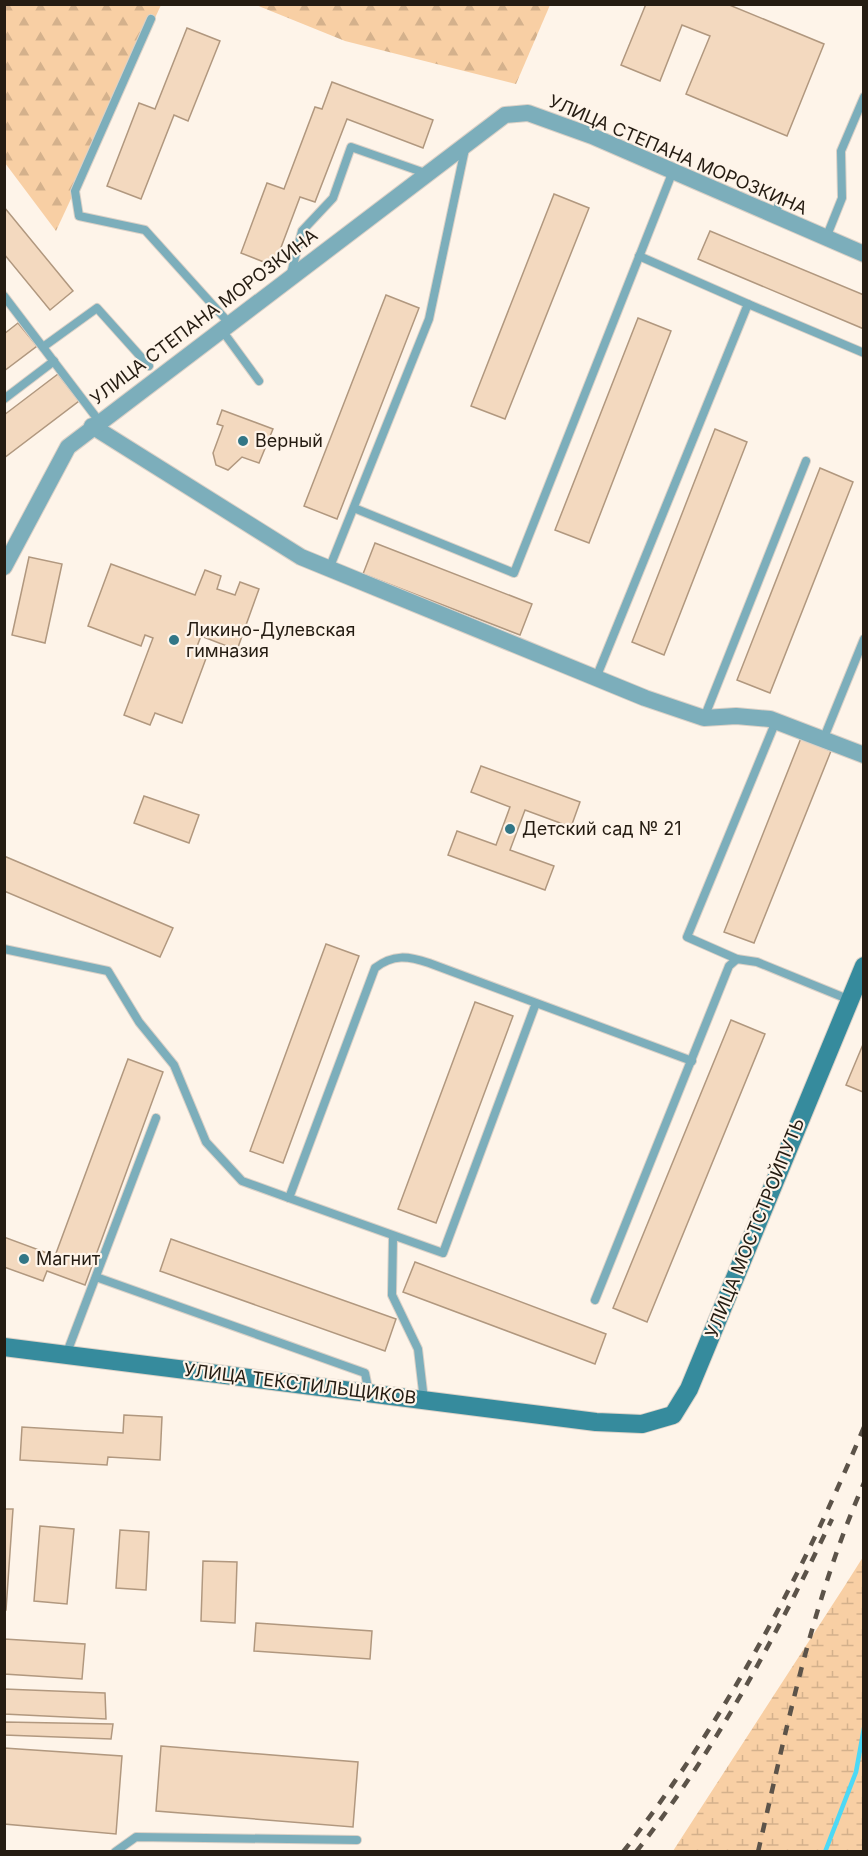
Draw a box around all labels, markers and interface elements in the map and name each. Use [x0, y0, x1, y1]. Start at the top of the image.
street label: УЛИЦА СТЕПАНА МОРОЗКИНА [546, 90, 811, 219]
street label: УЛИЦА СТЕПАНА МОРОЗКИНА [86, 224, 321, 409]
place label: Верный [255, 430, 323, 451]
marker: Верный [236, 434, 250, 448]
place label: Ликино-Дулевская гимназия [186, 619, 355, 661]
marker: Ликино-Дулевская гимназия [167, 633, 181, 647]
place label: Детский сад № 21 [522, 818, 682, 839]
marker: Детский сад № 21 [503, 822, 517, 836]
street label: УЛИЦА МОСТСТРОЙПУТЬ [700, 1115, 808, 1341]
place label: Магнит [36, 1248, 101, 1269]
marker: Магнит [17, 1252, 31, 1266]
street label: УЛИЦА ТЕКСТИЛЬЩИКОВ [183, 1359, 418, 1408]

